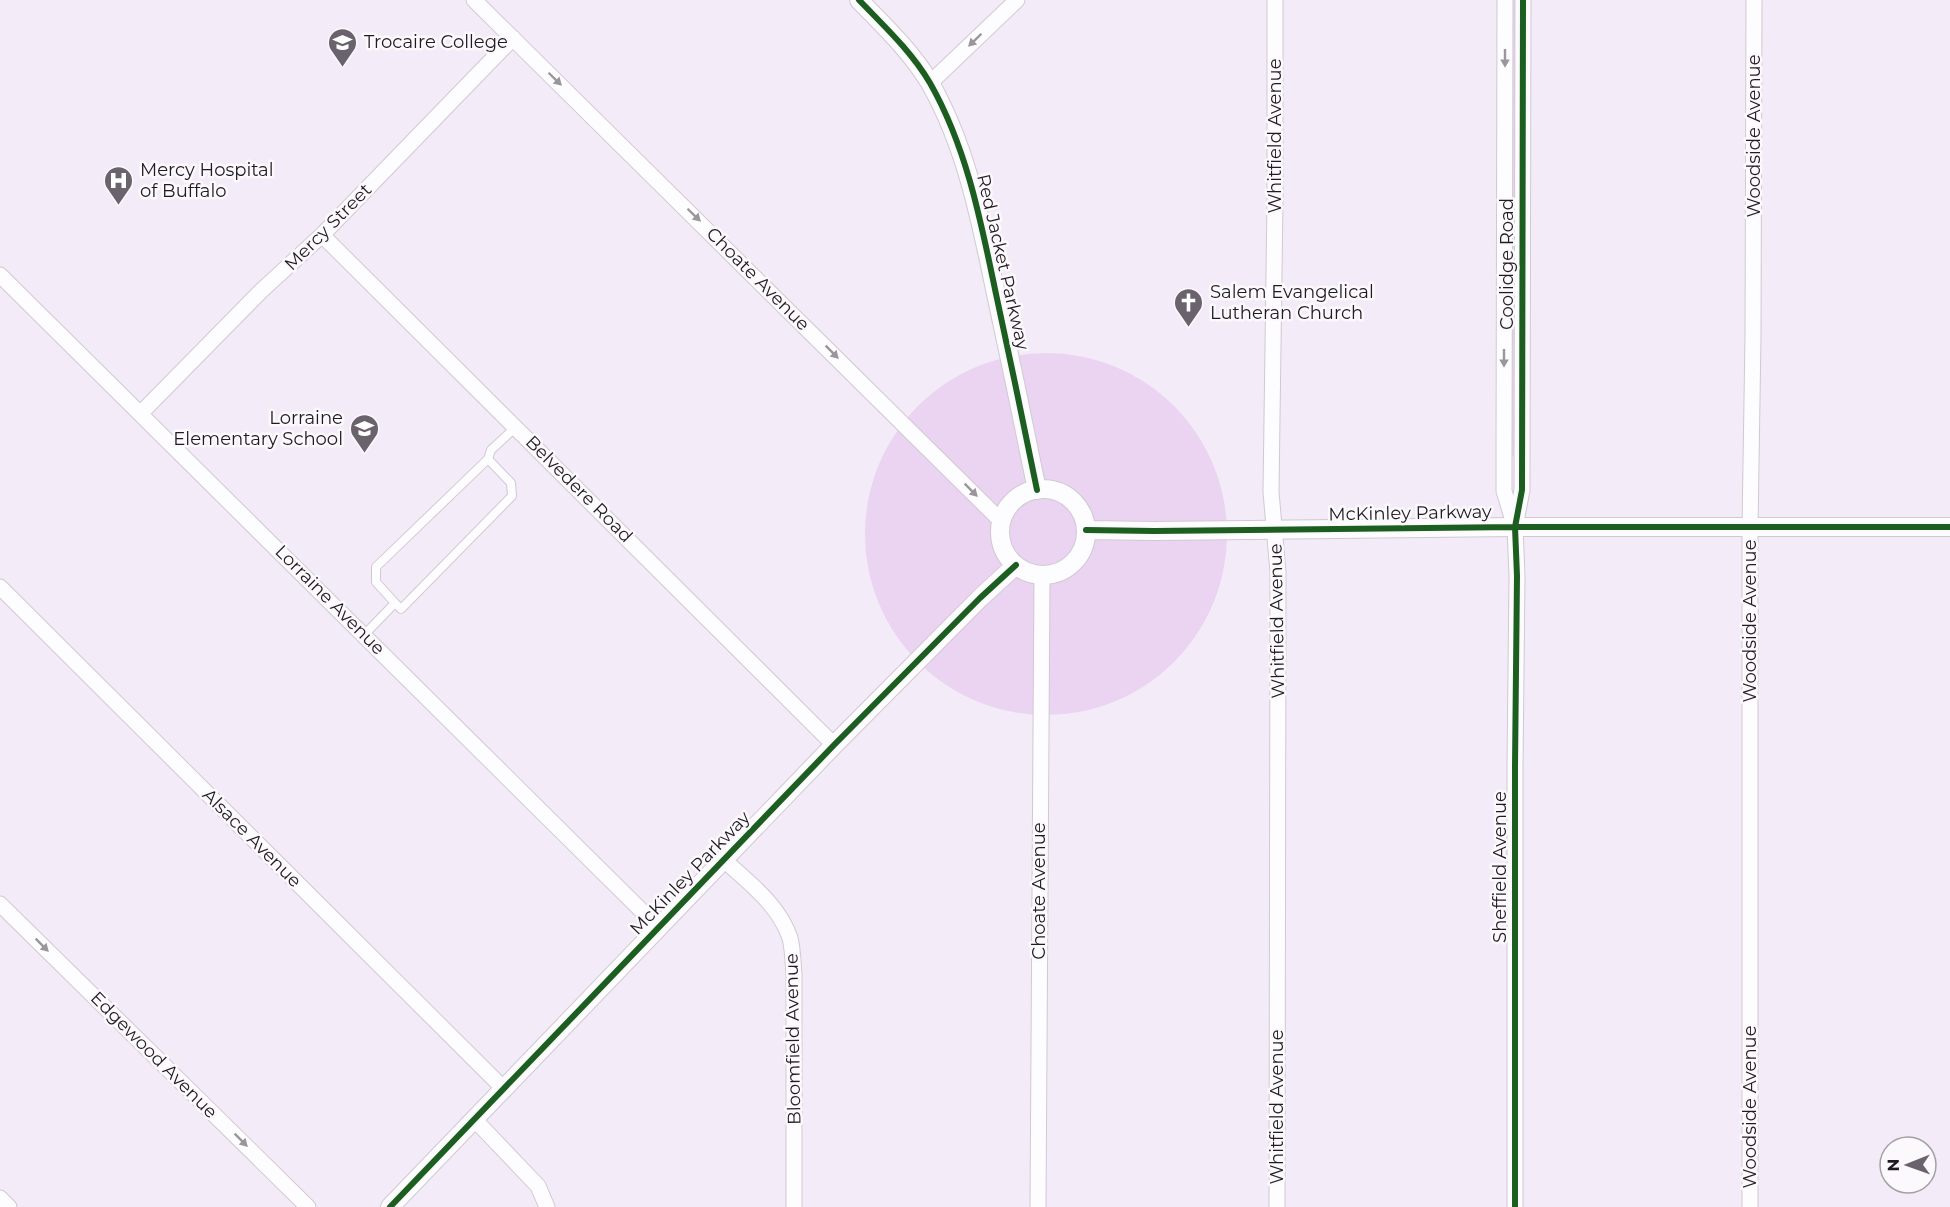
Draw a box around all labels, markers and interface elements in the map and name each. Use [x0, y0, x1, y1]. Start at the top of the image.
school or university icon: Trocaire College [327, 26, 359, 68]
place label: Trocaire College [364, 31, 508, 53]
one-way arrow [968, 33, 982, 47]
one-way arrow [1500, 49, 1510, 68]
street label: Woodside Avenue [1743, 54, 1765, 218]
street label: Whitfield Avenue [1264, 58, 1286, 214]
one-way arrow [547, 71, 561, 85]
place label: Mercy Hospital of Buffalo [140, 159, 274, 202]
hospital icon: Mercy Hospital of Buffalo [103, 164, 135, 206]
street label: Red Jacket Parkway [972, 172, 1034, 352]
street label: Mercy Street [280, 179, 376, 275]
street label: Coolidge Road [1496, 198, 1518, 330]
one-way arrow [686, 208, 700, 222]
street label: Choate Avenue [702, 223, 814, 335]
place label: Salem Evangelical Lutheran Church [1210, 281, 1374, 324]
church icon: Salem Evangelical Lutheran Church [1173, 286, 1205, 328]
one-way arrow [825, 345, 839, 359]
one-way arrow [1499, 349, 1509, 368]
place label: Lorraine Elementary School [173, 407, 343, 450]
school or university icon: Lorraine Elementary School [348, 412, 380, 454]
street label: Belvedere Road [521, 431, 637, 547]
one-way arrow [963, 482, 977, 496]
street label: McKinley Parkway [1328, 501, 1492, 525]
street label: Woodside Avenue [1739, 539, 1761, 703]
street label: Lorraine Avenue [270, 540, 390, 660]
street label: Whitfield Avenue [1265, 543, 1289, 699]
street label: Alsace Avenue [198, 784, 306, 892]
street label: Sheffield Avenue [1489, 791, 1511, 943]
street label: McKinley Parkway [625, 806, 755, 939]
street label: Choate Avenue [1028, 822, 1050, 960]
one-way arrow [34, 937, 48, 951]
street label: Bloomfield Avenue [781, 953, 805, 1125]
street label: Edgewood Avenue [86, 987, 222, 1123]
street label: Woodside Avenue [1739, 1025, 1761, 1189]
street label: Whitfield Avenue [1266, 1029, 1288, 1185]
one-way arrow [233, 1133, 247, 1147]
north arrow [1878, 1135, 1938, 1195]
text: N [1884, 1159, 1903, 1172]

